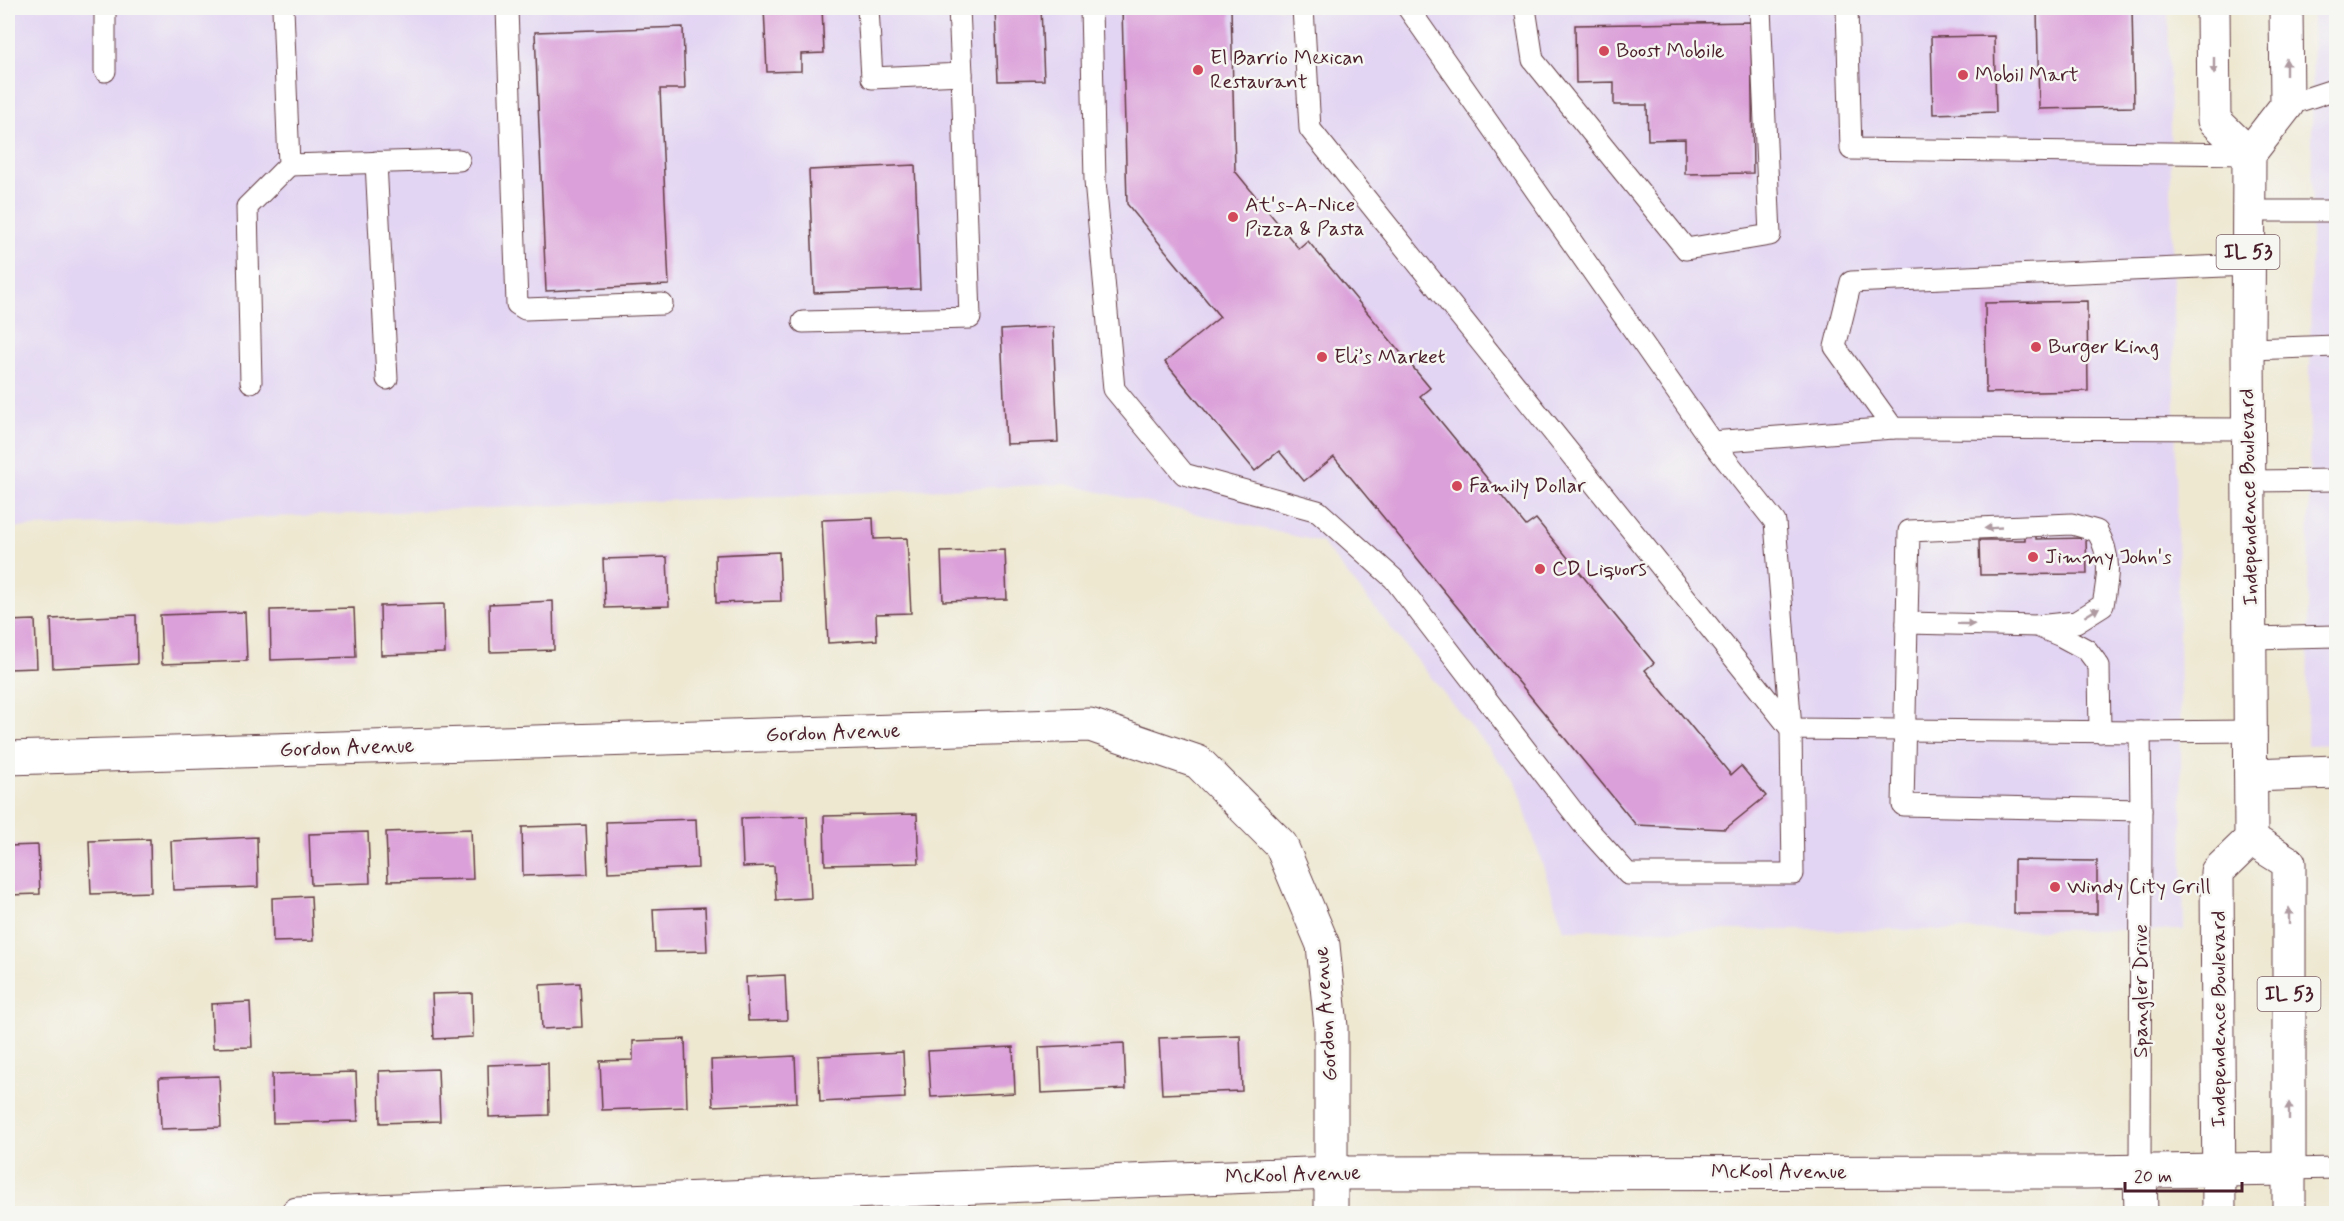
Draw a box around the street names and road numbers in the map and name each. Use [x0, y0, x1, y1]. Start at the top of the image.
road number: IL 53 [2216, 235, 2280, 269]
street label: Independence Boulevard [2233, 388, 2265, 606]
street label: Gordon Avenue [765, 717, 901, 749]
street label: Gordon Avenue [279, 732, 415, 764]
street label: Independence Boulevard [2205, 910, 2233, 1128]
street label: Spangler Drive [2127, 924, 2155, 1058]
street label: Gordon Avenue [1307, 946, 1345, 1082]
road number: IL 53 [2258, 977, 2320, 1011]
street label: McKool Avenue [1711, 1158, 1847, 1186]
street label: McKool Avenue [1225, 1159, 1362, 1191]

